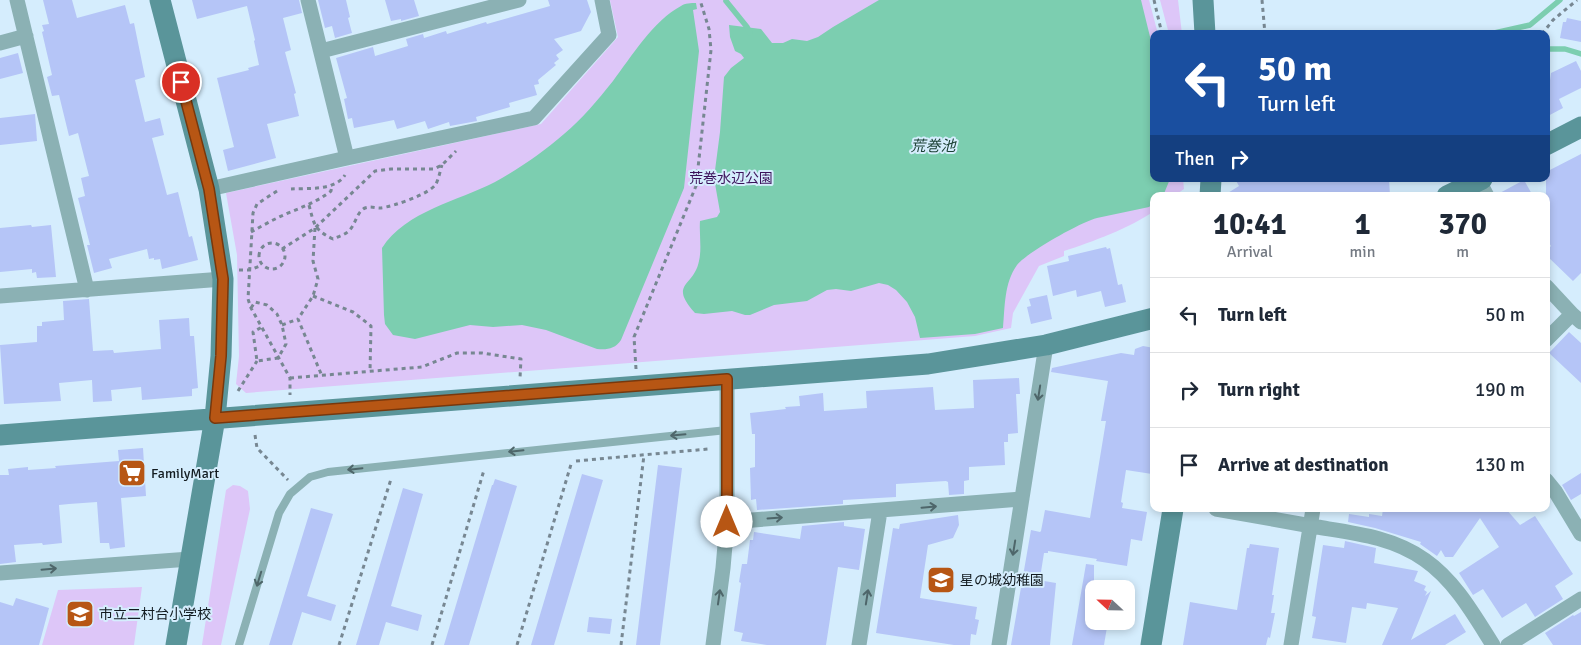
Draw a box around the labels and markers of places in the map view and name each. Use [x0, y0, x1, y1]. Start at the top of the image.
pin [160, 61, 202, 103]
supermarket icon: FamilyMart [117, 458, 147, 488]
place label: FamilyMart [151, 465, 219, 482]
school or university icon: 星の城幼稚園 [926, 565, 956, 595]
place label: 星の城幼稚園 [960, 572, 1044, 589]
school or university icon: 市立二村台小学校 [65, 599, 95, 629]
place label: 市立二村台小学校 [99, 606, 211, 623]

